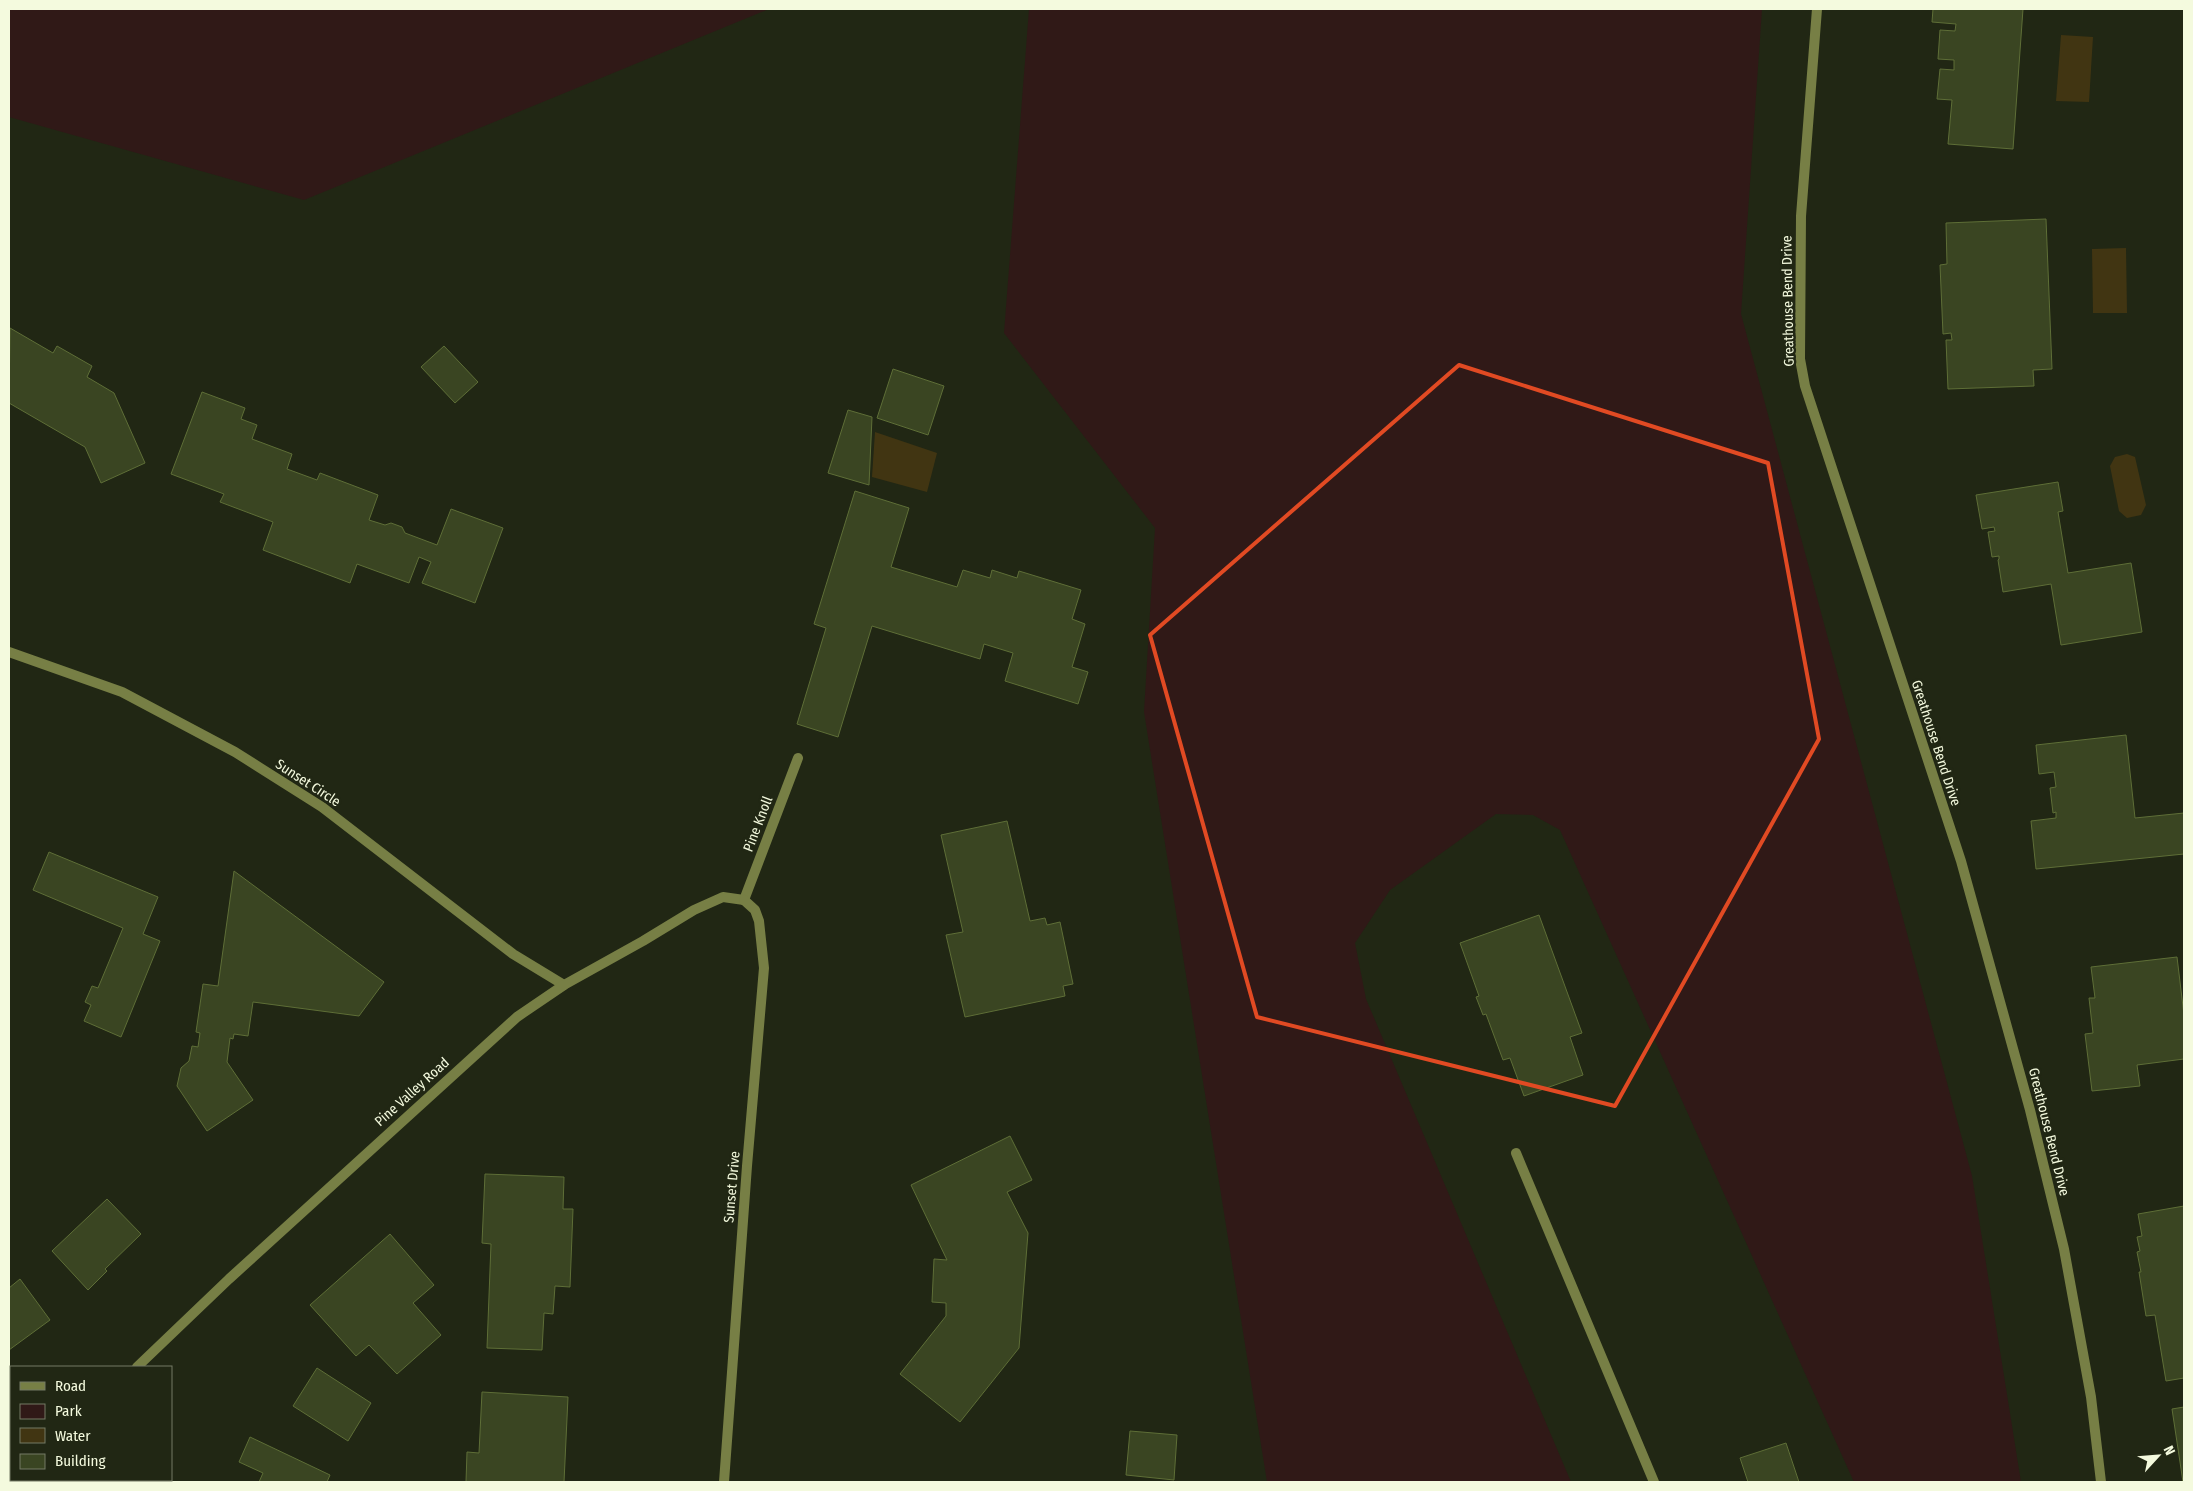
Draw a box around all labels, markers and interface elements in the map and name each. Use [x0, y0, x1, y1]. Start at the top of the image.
street label: Greathouse Bend Drive [1778, 235, 1798, 367]
street label: Greathouse Bend Drive [1908, 678, 1964, 808]
street label: Sunset Circle [272, 756, 344, 810]
street label: Pine Knoll [740, 794, 776, 854]
street label: Pine Valley Road [371, 1054, 453, 1130]
street label: Greathouse Bend Drive [2025, 1066, 2073, 1198]
street label: Sunset Drive [720, 1150, 744, 1224]
legend [10, 1366, 172, 1481]
text: Road [55, 1377, 86, 1395]
text: Park [55, 1402, 82, 1420]
text: Water [55, 1427, 91, 1445]
north arrow [2133, 1431, 2183, 1481]
text: N [2160, 1443, 2179, 1458]
text: Building [55, 1452, 106, 1470]

